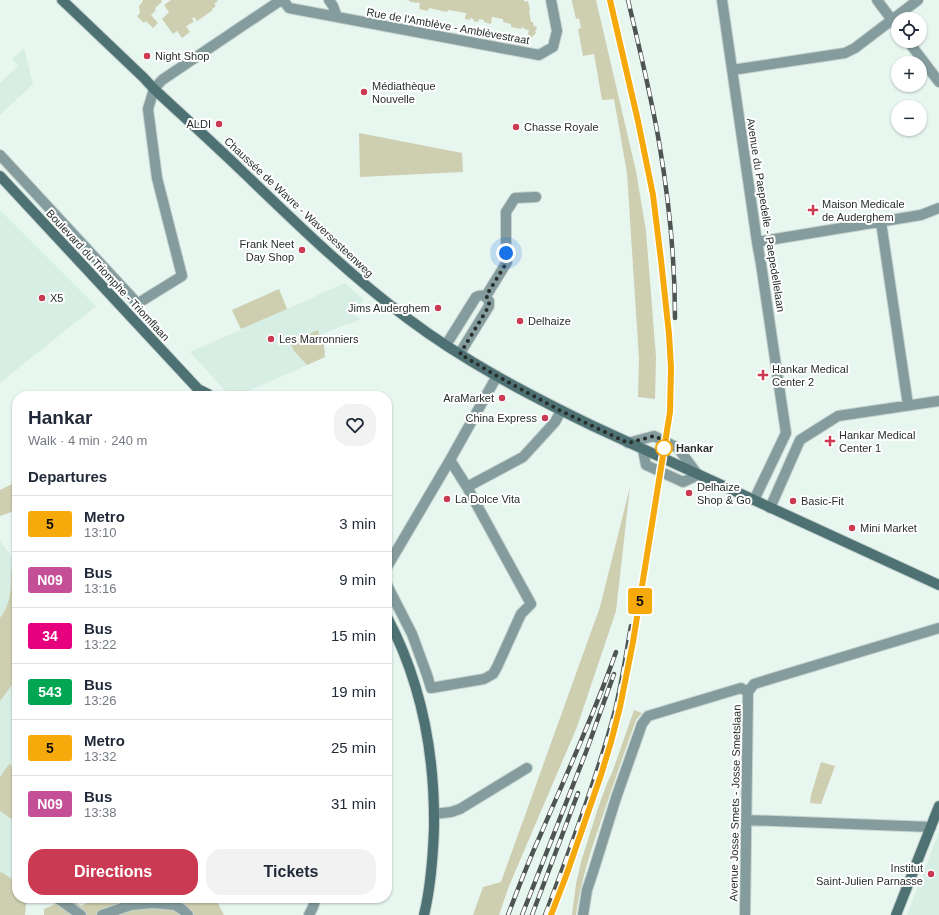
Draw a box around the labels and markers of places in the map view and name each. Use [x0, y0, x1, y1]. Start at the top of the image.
place label: Night Shop [155, 50, 209, 62]
marker: Night Shop [142, 51, 152, 61]
place label: Médiathèque Nouvelle [372, 80, 436, 105]
marker: Médiathèque Nouvelle [359, 87, 369, 97]
place label: ALDI [187, 118, 211, 130]
marker: ALDI [214, 119, 224, 129]
place label: Chasse Royale [524, 121, 599, 133]
marker: Chasse Royale [511, 122, 521, 132]
place label: Maison Medicale de Auderghem [822, 198, 905, 223]
marker: Maison Medicale de Auderghem [807, 204, 819, 216]
place label: Frank Neet Day Shop [240, 238, 294, 263]
marker: Frank Neet Day Shop [297, 245, 307, 255]
place label: X5 [50, 292, 63, 304]
marker: X5 [37, 293, 47, 303]
place label: Jims Auderghem [348, 302, 430, 314]
marker: Jims Auderghem [433, 303, 443, 313]
place label: Delhaize [528, 315, 571, 327]
marker: Delhaize [515, 316, 525, 326]
place label: Les Marronniers [279, 333, 359, 345]
marker: Les Marronniers [266, 334, 276, 344]
place label: Hankar Medical Center 2 [772, 363, 848, 388]
marker: Hankar Medical Center 2 [757, 369, 769, 381]
place label: AraMarket [443, 392, 494, 404]
marker: AraMarket [497, 393, 507, 403]
place label: China Express [465, 412, 537, 424]
marker: China Express [540, 413, 550, 423]
place label: Hankar Medical Center 1 [839, 429, 915, 454]
marker: Hankar Medical Center 1 [824, 435, 836, 447]
marker: Hankar [655, 439, 673, 457]
place label: Hankar [676, 442, 714, 454]
place label: Delhaize Shop & Go [697, 481, 751, 506]
marker: Delhaize Shop & Go [684, 488, 694, 498]
place label: La Dolce Vita [455, 493, 521, 505]
marker: La Dolce Vita [442, 494, 452, 504]
place label: Basic-Fit [801, 495, 844, 507]
marker: Basic-Fit [788, 496, 798, 506]
place label: Mini Market [860, 522, 917, 534]
marker: Mini Market [847, 523, 857, 533]
place label: Institut Saint-Julien Parnasse [816, 862, 923, 887]
marker: Institut Saint-Julien Parnasse [926, 869, 936, 879]

